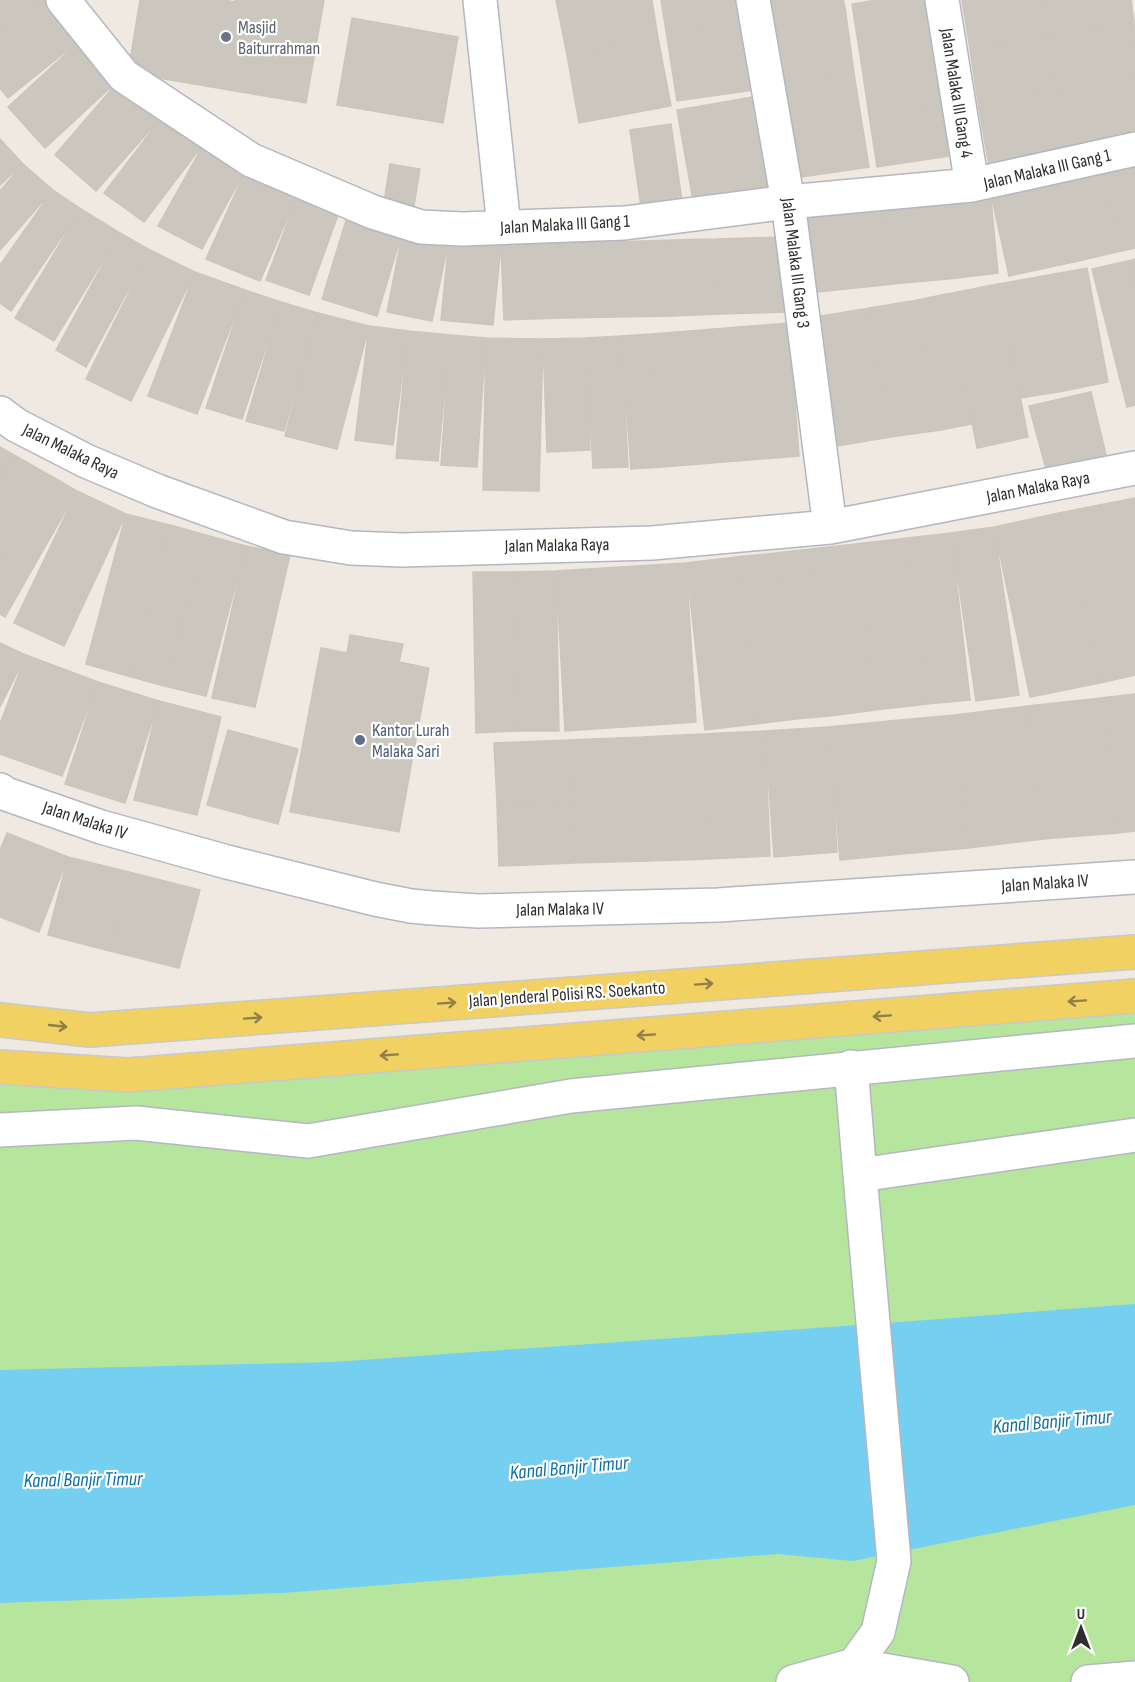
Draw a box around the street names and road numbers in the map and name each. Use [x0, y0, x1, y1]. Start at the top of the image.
street label: Jalan Malaka III Gang 4 [936, 26, 977, 160]
street label: Jalan Malaka III Gang 1 [981, 145, 1113, 195]
street label: Jalan Malaka III Gang 3 [777, 196, 814, 329]
street label: Jalan Malaka III Gang 1 [499, 211, 631, 238]
street label: Jalan Malaka Raya [18, 419, 122, 484]
street label: Jalan Malaka Raya [984, 467, 1091, 508]
street label: Jalan Malaka Raya [504, 534, 610, 557]
street label: Jalan Malaka IV [39, 797, 130, 844]
street label: Jalan Malaka IV [1000, 870, 1090, 897]
street label: Jalan Malaka IV [515, 898, 604, 921]
street label: Jalan Jenderal Polisi RS. Soekanto [467, 977, 666, 1012]

